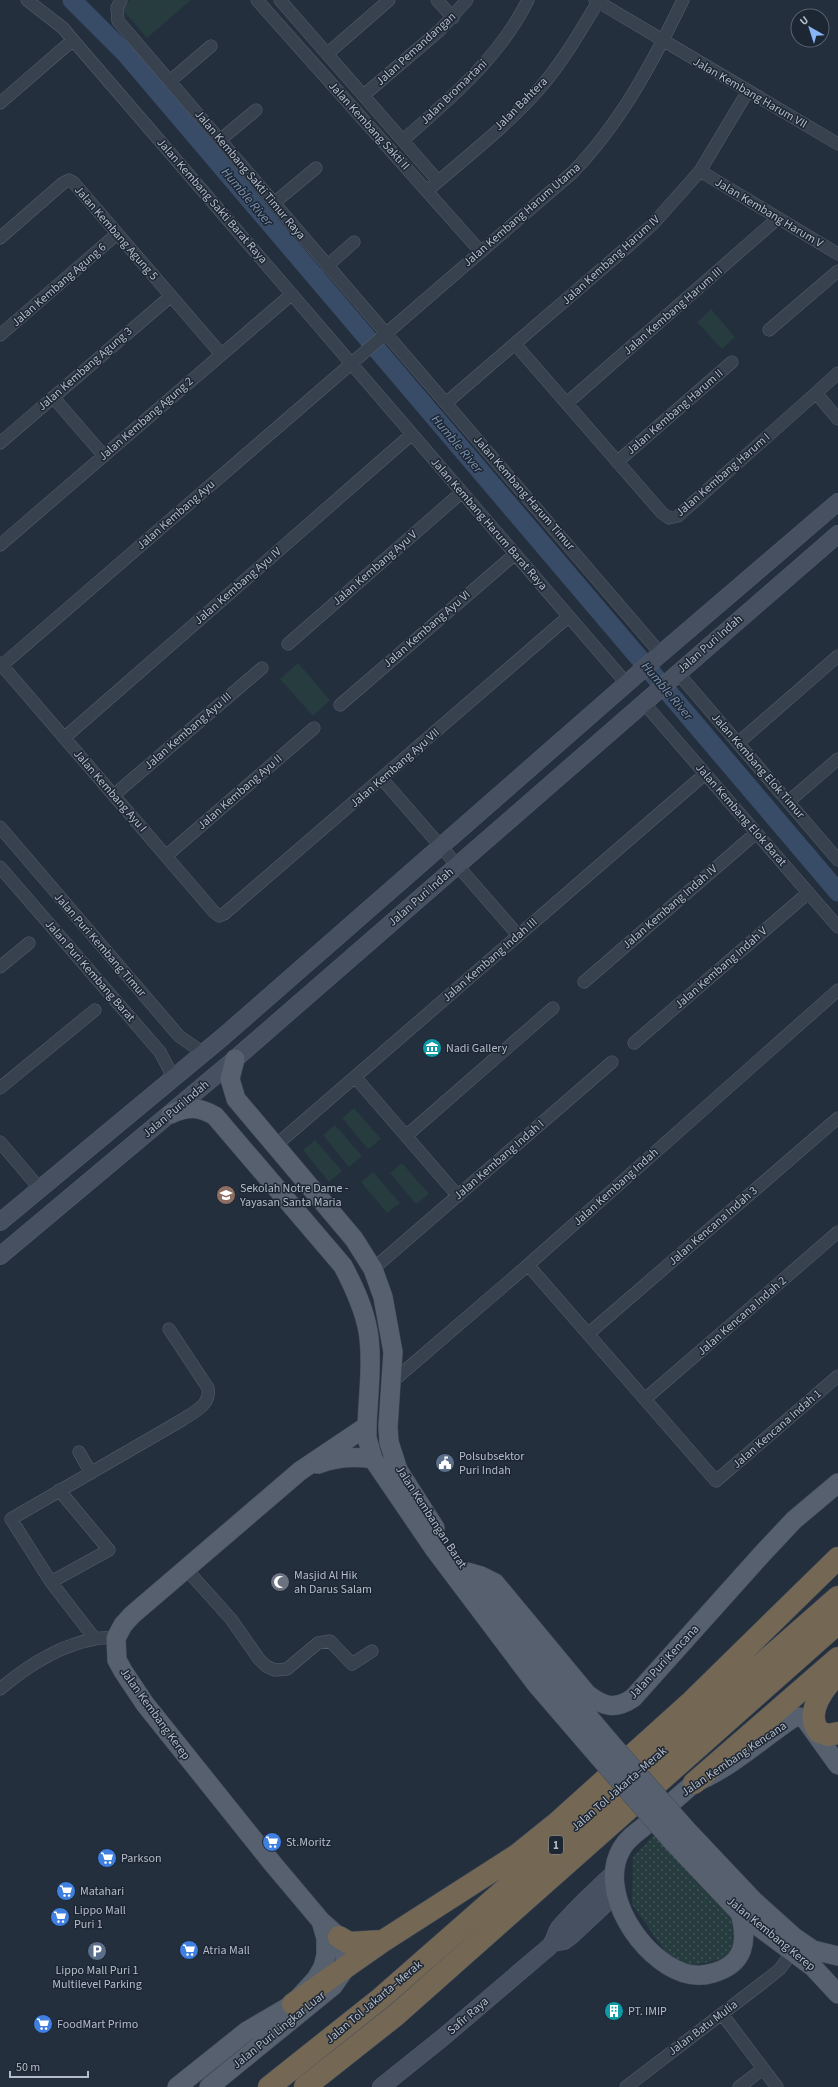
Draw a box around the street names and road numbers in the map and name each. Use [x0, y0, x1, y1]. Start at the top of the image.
street label: Jalan Pemandangan [372, 8, 460, 90]
street label: Jalan Kembang Harum VII [690, 53, 810, 133]
street label: Jalan Bromartani [417, 56, 491, 128]
street label: Jalan Bahtera [490, 73, 552, 135]
street label: Jalan Kembang Sakti II [325, 78, 413, 174]
street label: Jalan Kembang Sakti Timur Raya [191, 107, 309, 243]
street label: Jalan Kembang Sakti Barat Raya [153, 135, 271, 267]
street label: Jalan Kembang Harum Utama [460, 159, 584, 271]
street label: Jalan Kembang Harum V [712, 174, 827, 252]
street label: Jalan Kembang Agung 5 [70, 182, 162, 284]
street label: Jalan Kembang Harum IV [558, 211, 664, 309]
street label: Jalan Kembang Agung 6 [8, 239, 110, 331]
street label: Jalan Kembang Harum III [620, 263, 726, 359]
street label: Jalan Kembang Agung 3 [34, 323, 136, 415]
street label: Jalan Kembang Harum II [623, 365, 727, 459]
street label: Jalan Kembang Agung 2 [95, 373, 197, 465]
street label: Jalan Kembang Harum I [672, 429, 774, 521]
street label: Jalan Kembang Harum Timur [469, 432, 579, 555]
street label: Jalan Kembang Harum Barat Raya [427, 454, 551, 594]
street label: Jalan Kembang Ayu [133, 476, 219, 554]
street label: Jalan Kembang Ayu V [329, 526, 422, 610]
street label: Jalan Kembang Ayu IV [191, 543, 286, 629]
street label: Jalan Kembang Ayu VI [380, 586, 474, 672]
street label: Jalan Puri Indah [674, 611, 746, 677]
street label: Jalan Kembang Ayu III [141, 688, 235, 774]
street label: Jalan Kembang Elok Timur [707, 710, 809, 823]
street label: Jalan Kembang Ayu VII [347, 724, 443, 812]
street label: Jalan Kembang Ayu I [69, 746, 151, 836]
street label: Jalan Kembang Ayu II [194, 750, 286, 834]
street label: Jalan Kembang Elok Barat [692, 760, 790, 870]
street label: Jalan Kembang Indah IV [619, 860, 722, 953]
street label: Jalan Puri Indah [385, 864, 457, 930]
street label: Jalan Puri Kembang Timur [50, 889, 151, 1001]
street label: Jalan Kembang Indah III [439, 914, 541, 1006]
street label: Jalan Puri Kembang Barat [41, 916, 139, 1026]
street label: Jalan Kembang Indah V [671, 922, 772, 1013]
street label: Jalan Puri Indah [139, 1076, 213, 1142]
street label: Jalan Kembang Indah I [450, 1116, 548, 1204]
street label: Jalan Kembang Indah [570, 1144, 662, 1230]
street label: Jalan Kencana Indah 3 [665, 1183, 761, 1269]
street label: Jalan Kencana Indah 2 [694, 1273, 790, 1359]
street label: Jalan Kencana Indah 1 [729, 1386, 825, 1472]
street label: Jalan Kembangan Barat [391, 1462, 471, 1572]
street label: Jalan Puri Kencana [625, 1621, 703, 1703]
street label: Jalan Kembang Kerep [116, 1665, 194, 1764]
street label: Jalan Kembang Kencana [678, 1717, 790, 1801]
street label: Jalan Tol Jakarta–Merak [568, 1743, 670, 1835]
road number: 1 [549, 1836, 563, 1854]
street label: Jalan Kembang Kerep [723, 1893, 819, 1975]
street label: Jalan Tol Jakarta–Merak [322, 1956, 426, 2048]
street label: Jalan Puri Lingkar Luar [229, 1987, 330, 2073]
street label: Safir Raya [444, 1993, 492, 2039]
street label: Jalan Batu Mulia [665, 1996, 741, 2060]

